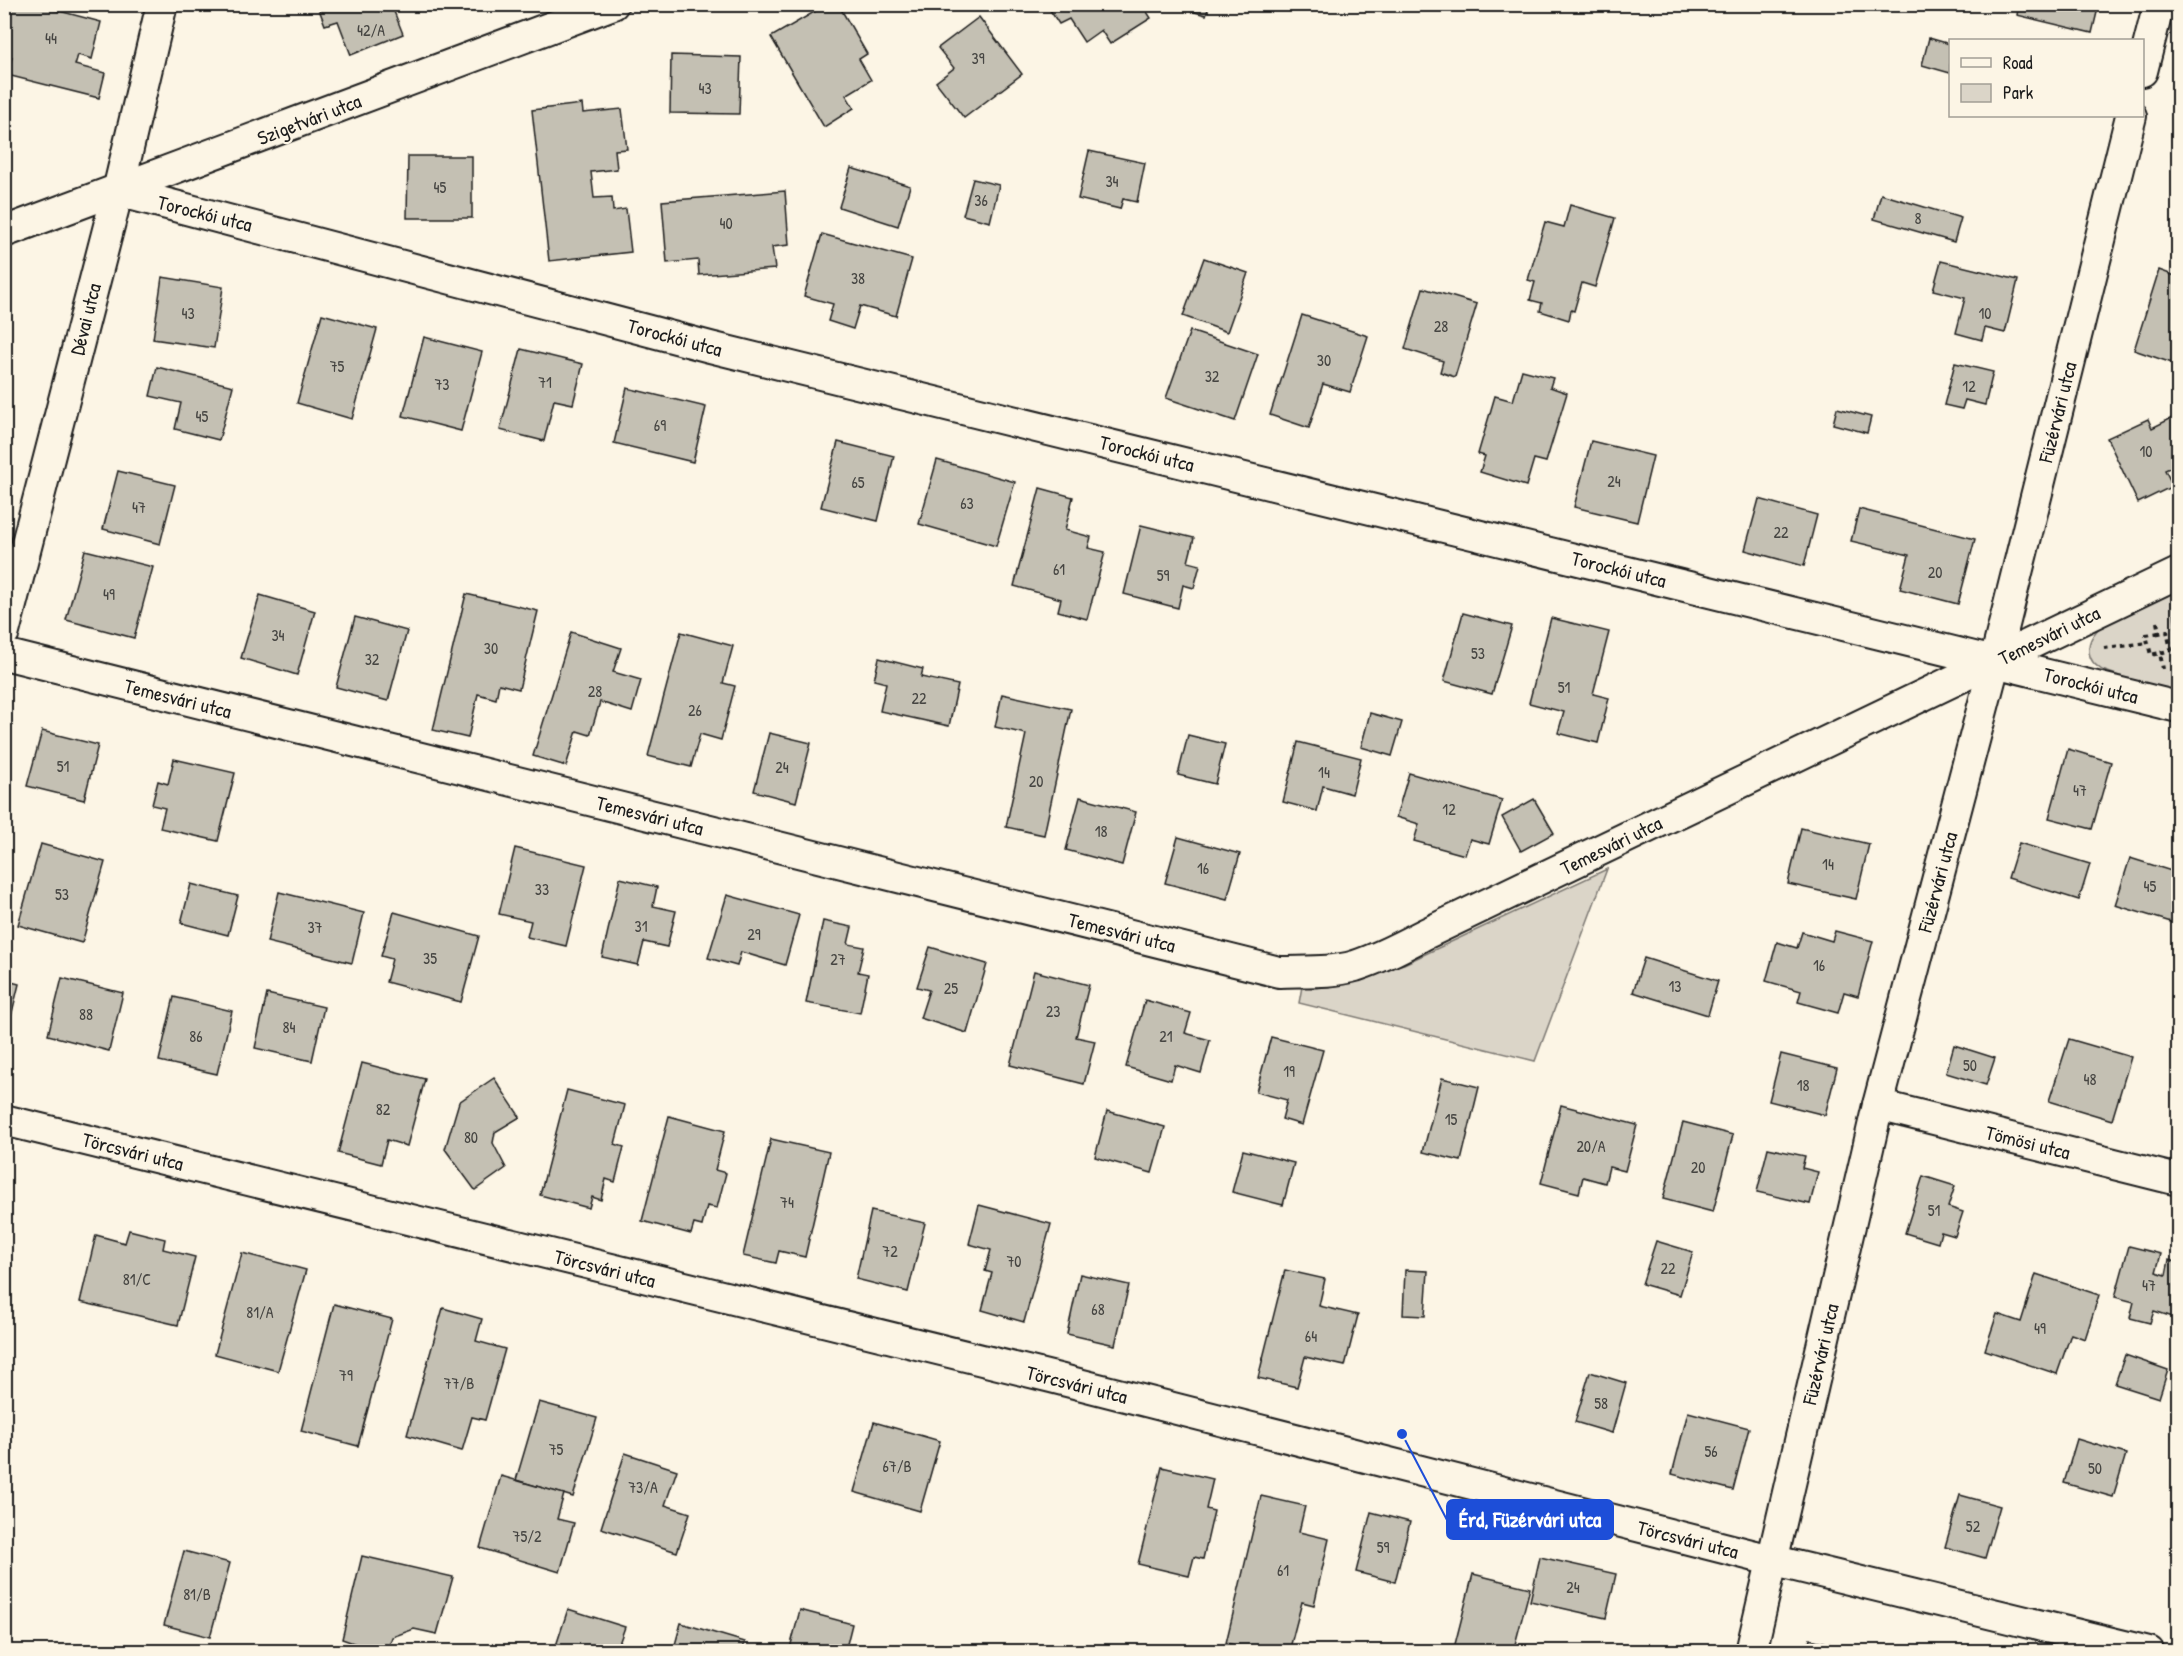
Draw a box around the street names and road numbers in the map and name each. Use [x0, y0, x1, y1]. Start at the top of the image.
street label: Szigetvári utca [253, 87, 365, 151]
street label: Torockói utca [155, 188, 255, 238]
street label: Dévai utca [63, 280, 107, 358]
street label: Torockói utca [625, 311, 725, 363]
street label: Füzérvári utca [2031, 359, 2083, 466]
street label: Torockói utca [1097, 428, 1197, 478]
street label: Torockói utca [1569, 544, 1669, 594]
street label: Temesvári utca [1994, 599, 2104, 671]
street label: Torockói utca [2041, 660, 2141, 710]
street label: Temesvári utca [122, 672, 235, 724]
street label: Temesvári utca [594, 789, 707, 841]
street label: Temesvári utca [1556, 809, 1666, 881]
street label: Füzérvári utca [1910, 829, 1963, 936]
street label: Temesvári utca [1066, 906, 1179, 958]
street label: Tömösi utca [1983, 1118, 2073, 1166]
street label: Törcsvári utca [79, 1125, 187, 1177]
street label: Törcsvári utca [551, 1242, 659, 1294]
street label: Füzérvári utca [1795, 1301, 1845, 1408]
street label: Törcsvári utca [1023, 1358, 1131, 1410]
street label: Törcsvári utca [1634, 1513, 1742, 1565]

